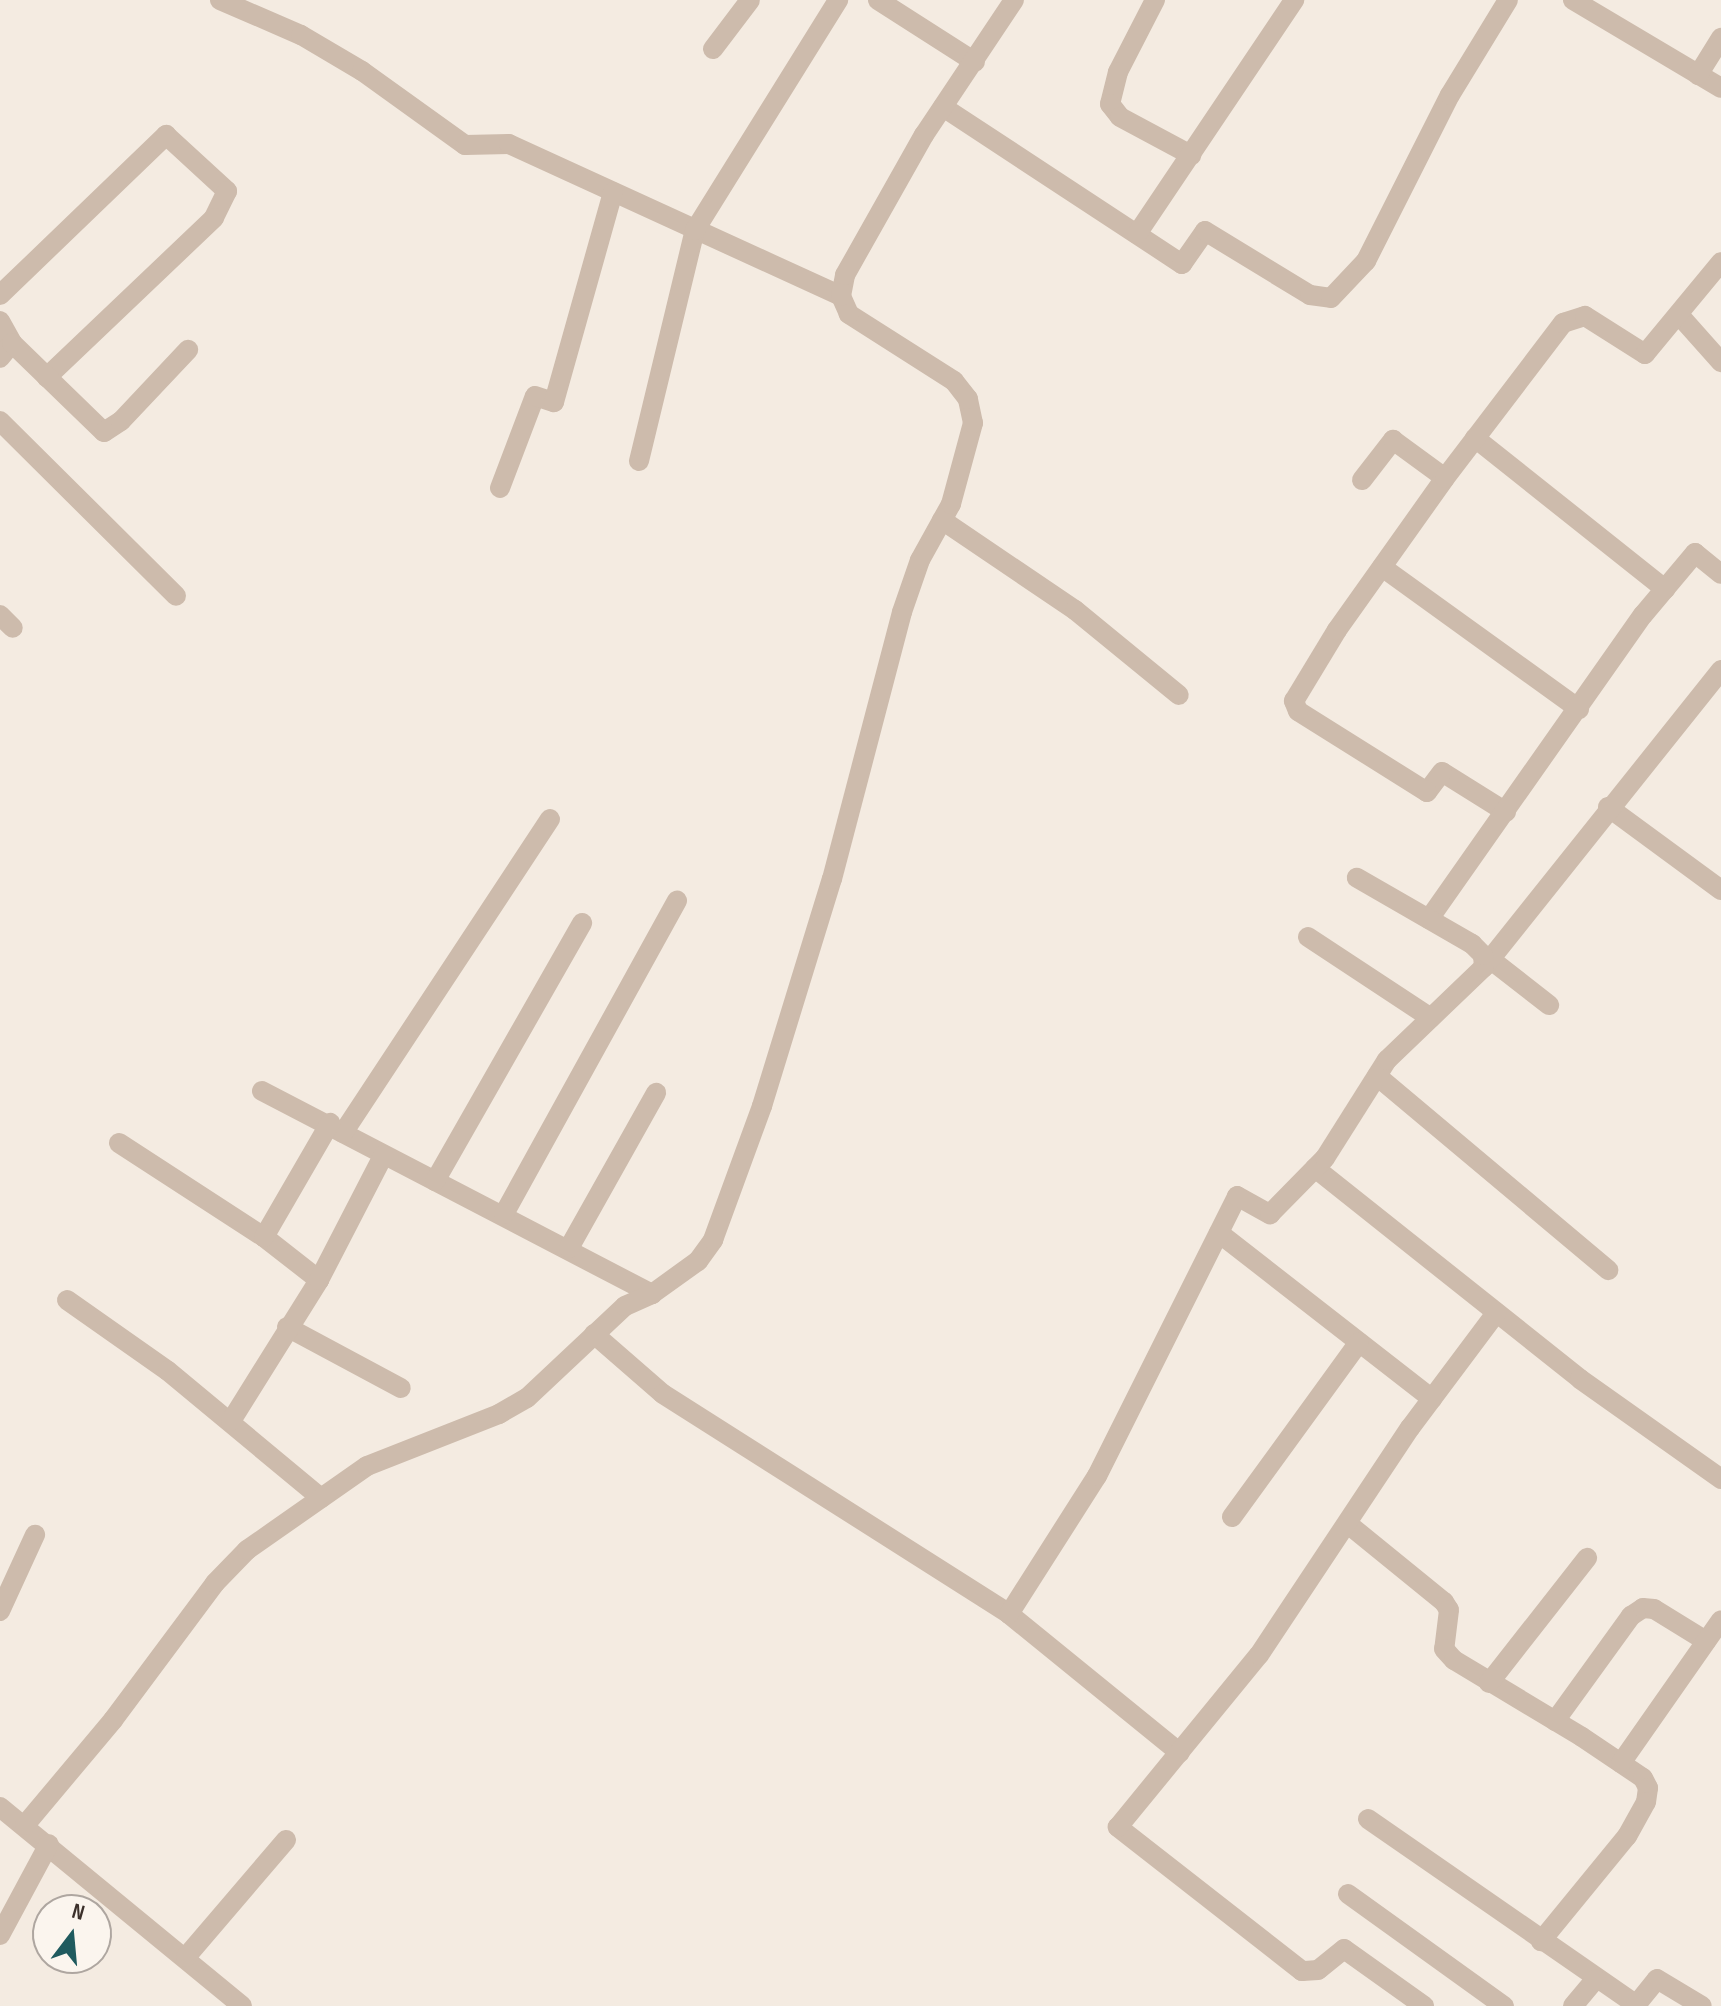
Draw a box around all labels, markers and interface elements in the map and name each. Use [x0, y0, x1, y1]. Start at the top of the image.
north arrow [32, 1894, 112, 1974]
text: N [69, 1898, 88, 1927]

